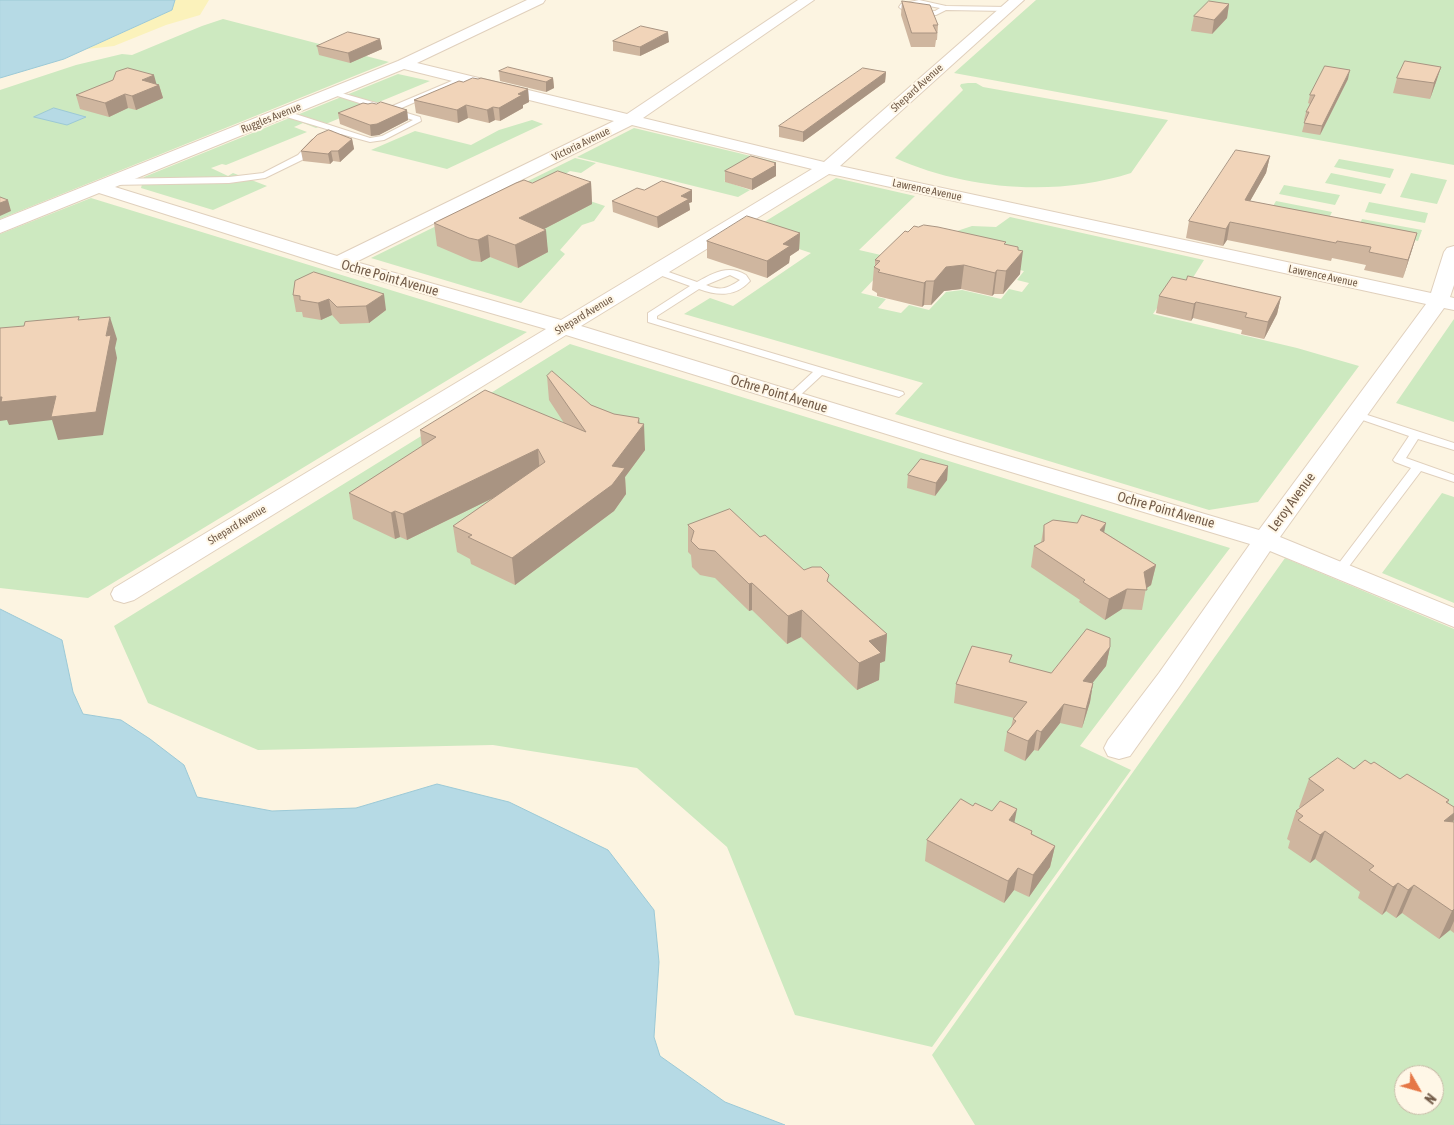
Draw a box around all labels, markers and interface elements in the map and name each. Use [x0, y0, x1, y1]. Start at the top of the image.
street label: Shepard Avenue [888, 61, 946, 115]
street label: Ruggles Avenue [239, 100, 303, 136]
street label: Victoria Avenue [550, 124, 612, 164]
street label: Lawrence Avenue [891, 176, 963, 204]
street label: Ochre Point Avenue [339, 256, 441, 300]
street label: Lawrence Avenue [1287, 262, 1359, 290]
street label: Shepard Avenue [552, 292, 616, 338]
street label: Ochre Point Avenue [728, 371, 830, 417]
street label: Leroy Avenue [1265, 469, 1319, 535]
street label: Ochre Point Avenue [1115, 488, 1217, 532]
street label: Shepard Avenue [205, 502, 269, 548]
north arrow [1394, 1065, 1444, 1115]
text: N [1421, 1090, 1439, 1107]

